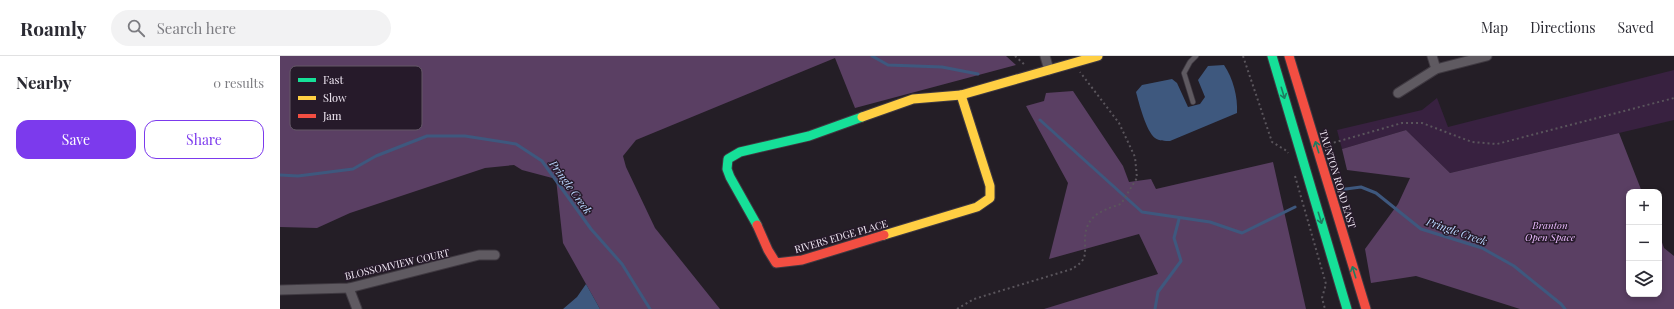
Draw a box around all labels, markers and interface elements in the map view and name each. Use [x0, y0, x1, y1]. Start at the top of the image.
search box [111, 10, 391, 46]
text: Roamly [20, 15, 87, 41]
icon: search [125, 17, 147, 39]
text: Search here [157, 18, 236, 38]
text: Map [1481, 18, 1508, 37]
text: Directions [1530, 18, 1596, 37]
text: Saved [1618, 18, 1654, 37]
legend [290, 66, 422, 130]
text: Nearby [16, 71, 71, 93]
text: Fast [323, 72, 343, 87]
text: 0 results [213, 74, 264, 91]
one-way arrow [1280, 87, 1287, 100]
text: Slow [323, 90, 347, 105]
text: Jam [322, 108, 342, 123]
button: Save [16, 120, 136, 159]
button: Share [144, 120, 264, 159]
street label: TAUNTON ROAD EAST [1316, 128, 1360, 230]
one-way arrow [1313, 141, 1320, 154]
water label: Pringle Creek [546, 156, 596, 217]
map controls [1626, 189, 1662, 297]
button: + [1626, 189, 1662, 225]
one-way arrow [1317, 211, 1324, 224]
water label: Pringle Creek [1424, 213, 1490, 249]
street label: RIVERS EDGE PLACE [793, 216, 889, 256]
park label: Branton Open Space [1525, 218, 1576, 244]
button: − [1626, 225, 1662, 261]
street label: BLOSSOMVIEW COURT [343, 245, 451, 283]
button: layers [1626, 261, 1662, 297]
one-way arrow [1350, 265, 1357, 278]

